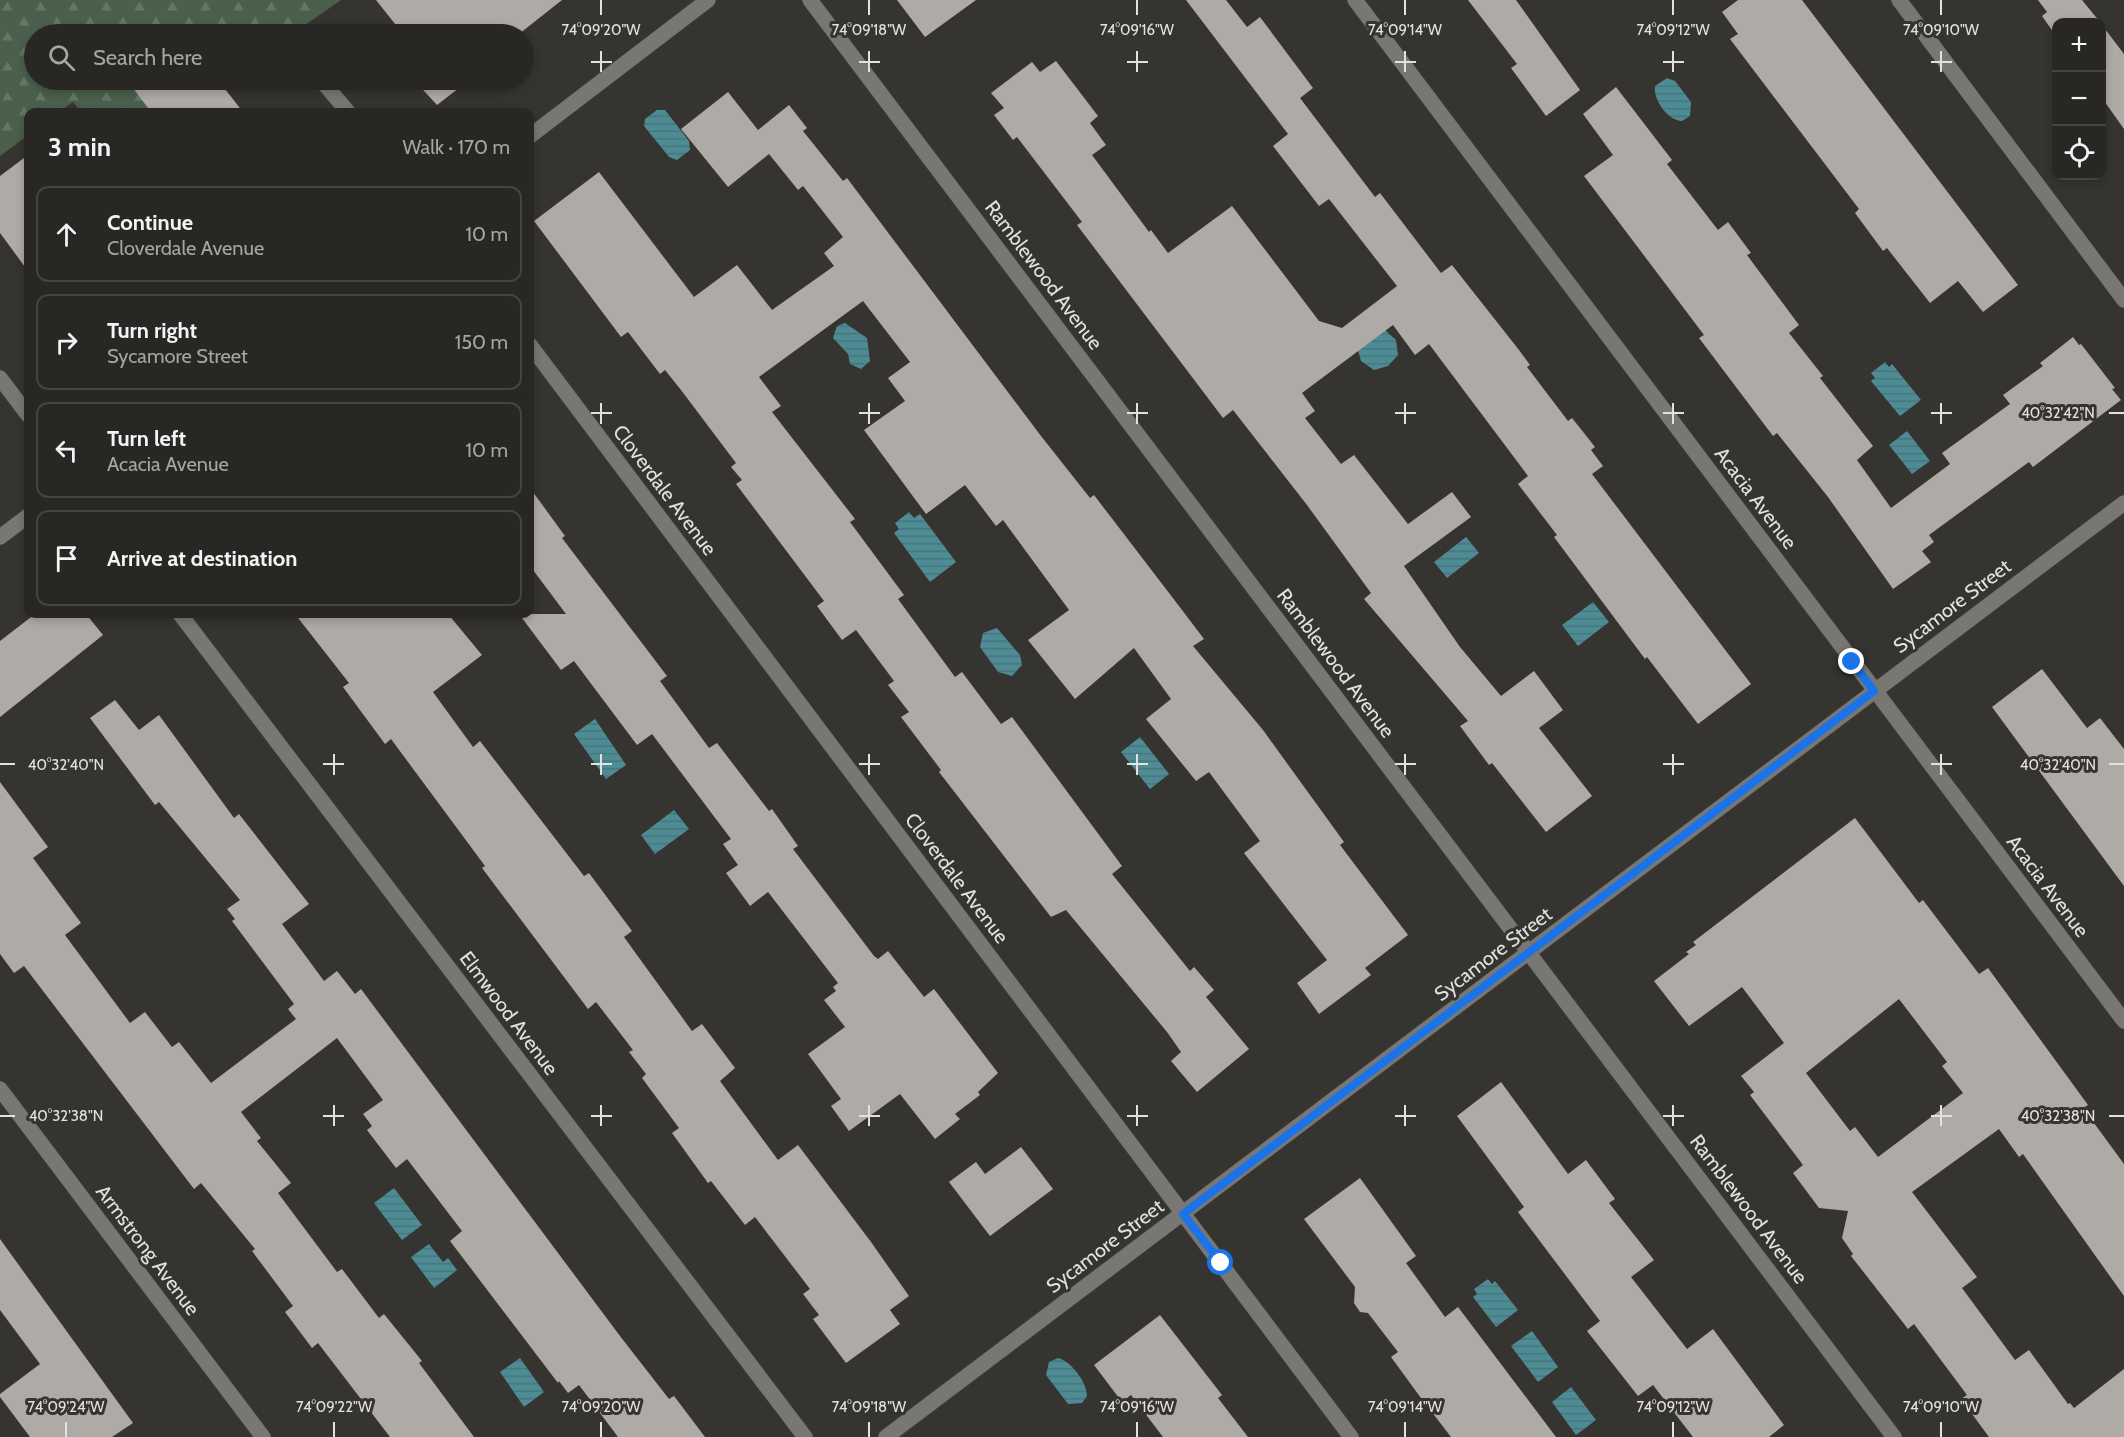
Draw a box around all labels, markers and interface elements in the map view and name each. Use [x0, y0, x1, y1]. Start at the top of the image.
map controls [2052, 18, 2106, 180]
button: + [2052, 18, 2106, 72]
text: 74°09'20"W [562, 21, 641, 39]
text: 74°09'18"W [832, 21, 907, 39]
text: 74°09'16"W [1100, 21, 1175, 39]
text: 74°09'14"W [1368, 21, 1443, 39]
text: 74°09'12"W [1636, 21, 1710, 39]
text: 74°09'10"W [1903, 21, 1980, 39]
search box [24, 24, 534, 90]
icon: search [45, 41, 78, 74]
text: Search here [93, 44, 202, 71]
button: − [2052, 72, 2106, 126]
button: locate [2052, 126, 2106, 180]
text: 3 min [48, 131, 111, 163]
text: Walk · 170 m [402, 135, 510, 159]
street label: Ramblewood Avenue [980, 196, 1108, 354]
text: Continue [107, 209, 193, 236]
icon: ahead [50, 218, 83, 251]
text: 10 m [465, 222, 508, 246]
text: Cloverdale Avenue [107, 236, 264, 260]
text: Turn right [107, 317, 197, 344]
icon: right [50, 326, 83, 359]
text: 150 m [455, 330, 508, 354]
text: Sycamore Street [107, 344, 248, 368]
text: 40°32'42"N [2021, 404, 2095, 422]
street label: Cloverdale Avenue [608, 420, 722, 560]
text: Turn left [107, 425, 186, 452]
icon: left [50, 434, 83, 467]
text: 10 m [465, 438, 508, 462]
street label: Acacia Avenue [1710, 442, 1802, 554]
text: Acacia Avenue [107, 452, 229, 476]
icon: arrive [50, 542, 83, 575]
text: Arrive at destination [107, 545, 297, 572]
street label: Sycamore Street [1889, 554, 2016, 658]
street label: Ramblewood Avenue [1272, 584, 1400, 742]
route end [1838, 648, 1864, 674]
text: 40°32'40"N [28, 756, 104, 774]
text: 40°32'40"N [2020, 756, 2096, 774]
street label: Cloverdale Avenue [900, 808, 1014, 948]
street label: Acacia Avenue [2002, 830, 2094, 942]
street label: Sycamore Street [1430, 902, 1557, 1006]
street label: Elmwood Avenue [455, 946, 563, 1080]
text: 40°32'38"N [29, 1107, 103, 1125]
text: 40°32'38"N [2021, 1107, 2095, 1125]
street label: Ramblewood Avenue [1685, 1130, 1813, 1288]
street label: Armstrong Avenue [91, 1180, 205, 1320]
street label: Sycamore Street [1042, 1194, 1169, 1298]
route start [1207, 1249, 1233, 1275]
text: 74°09'24"W [28, 1398, 105, 1416]
text: 74°09'22"W [296, 1398, 373, 1416]
text: 74°09'20"W [562, 1398, 641, 1416]
text: 74°09'18"W [832, 1398, 907, 1416]
text: 74°09'16"W [1100, 1398, 1175, 1416]
text: 74°09'14"W [1368, 1398, 1443, 1416]
text: 74°09'12"W [1636, 1398, 1710, 1416]
text: 74°09'10"W [1903, 1398, 1980, 1416]

